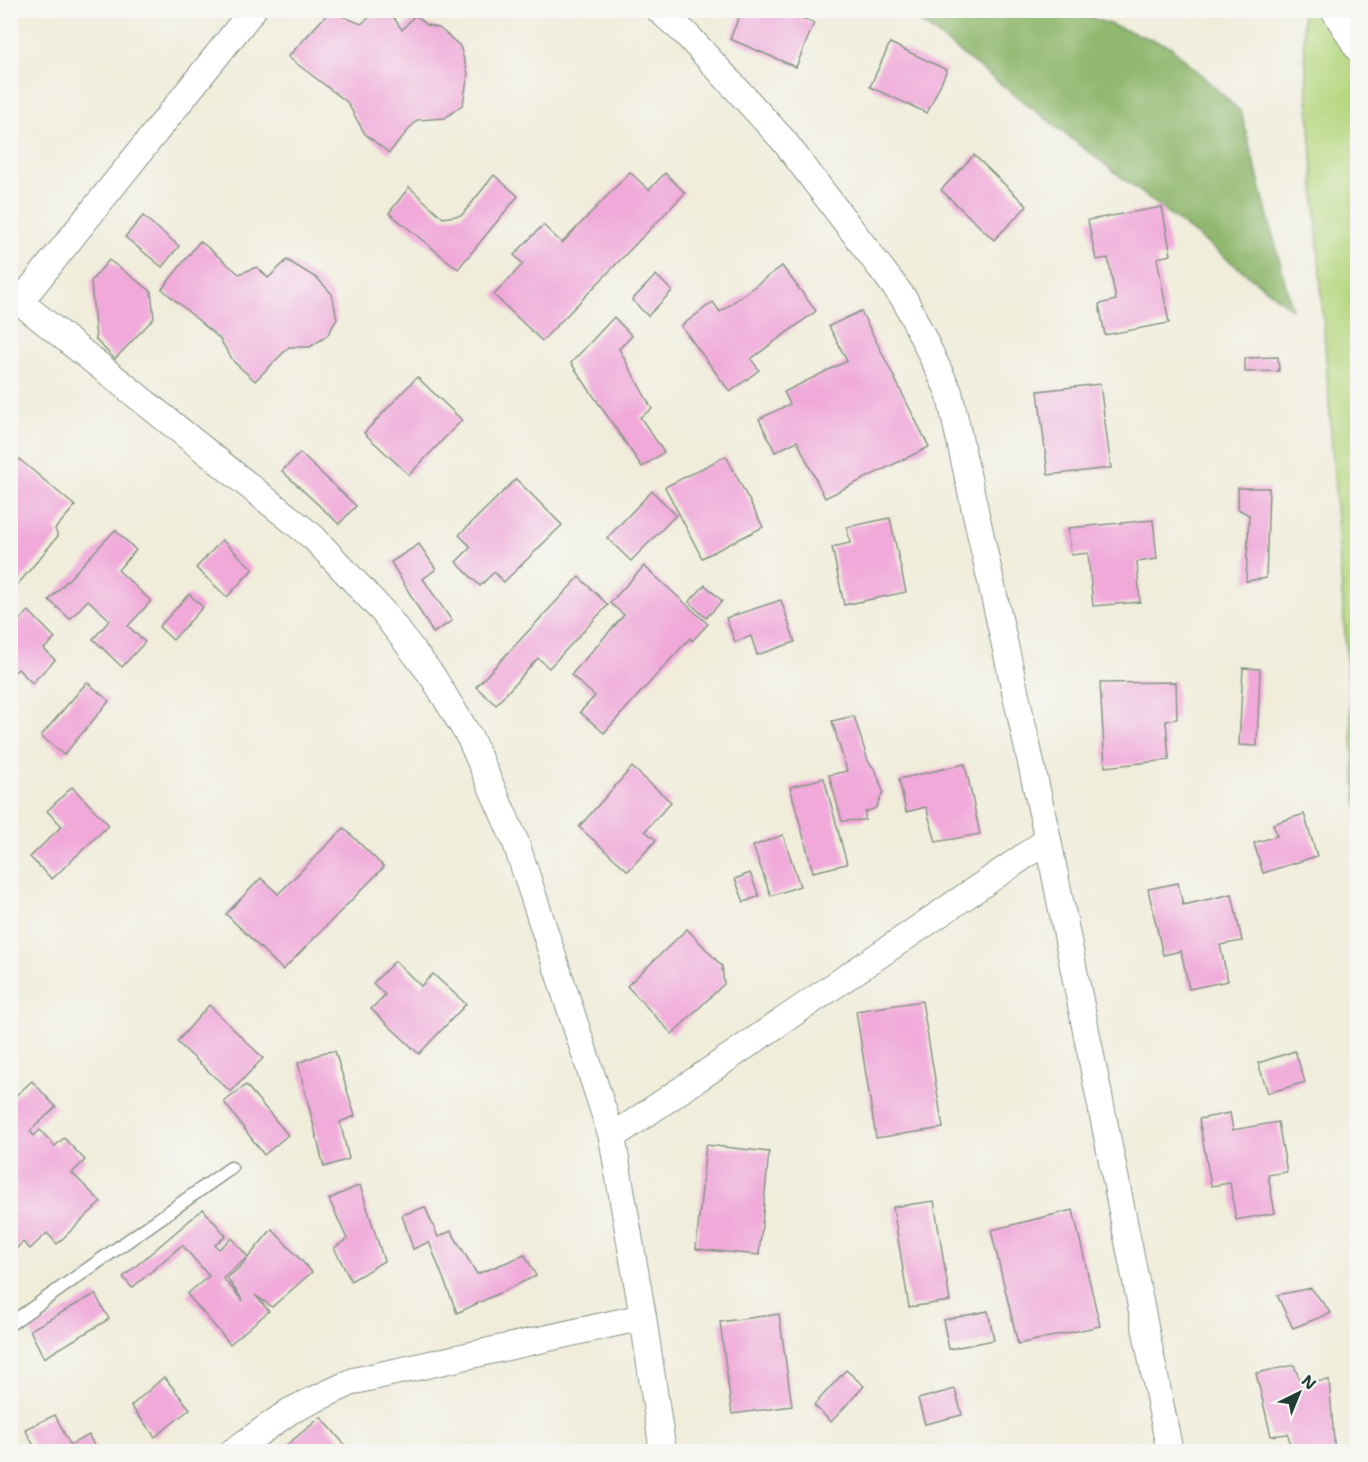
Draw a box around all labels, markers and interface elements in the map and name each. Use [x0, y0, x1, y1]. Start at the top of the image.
north arrow [1269, 1363, 1329, 1423]
text: N [1297, 1370, 1321, 1394]

